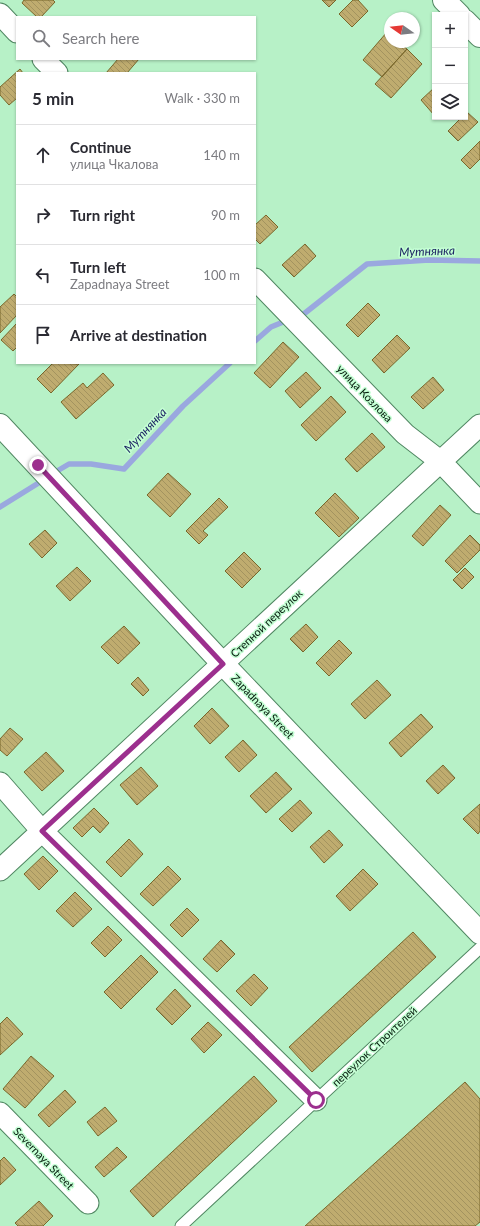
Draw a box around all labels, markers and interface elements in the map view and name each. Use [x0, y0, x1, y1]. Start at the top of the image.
north arrow [384, 12, 420, 48]
map controls [432, 12, 468, 120]
button: + [432, 12, 468, 48]
search box [16, 16, 256, 60]
icon: search [30, 27, 52, 49]
text: Search here [62, 29, 139, 47]
button: − [432, 48, 468, 84]
button: layers [432, 84, 468, 120]
text: 5 min [32, 88, 74, 109]
text: Walk · 330 m [164, 90, 240, 106]
text: Continue [70, 138, 131, 156]
icon: ahead [32, 144, 54, 166]
text: 140 m [203, 147, 240, 163]
text: улица Чкалова [70, 156, 158, 172]
icon: right [32, 204, 54, 226]
text: Turn right [70, 206, 135, 224]
text: 90 m [211, 207, 240, 223]
water label: Мутнянка [399, 243, 455, 259]
text: Turn left [70, 258, 126, 276]
icon: left [32, 264, 54, 286]
text: 100 m [203, 267, 240, 283]
text: Zapadnaya Street [70, 276, 169, 292]
icon: arrive [32, 324, 54, 346]
text: Arrive at destination [70, 326, 207, 344]
street label: улица Козлова [334, 362, 396, 424]
water label: Мутнянка [120, 404, 170, 456]
route end [29, 456, 47, 474]
street label: Степной переулок [227, 586, 305, 660]
street label: Zapadnaya Street [229, 671, 297, 741]
street label: переулок Строителей [329, 1003, 419, 1089]
route start [307, 1091, 325, 1109]
street label: Severnaya Street [11, 1124, 77, 1192]

